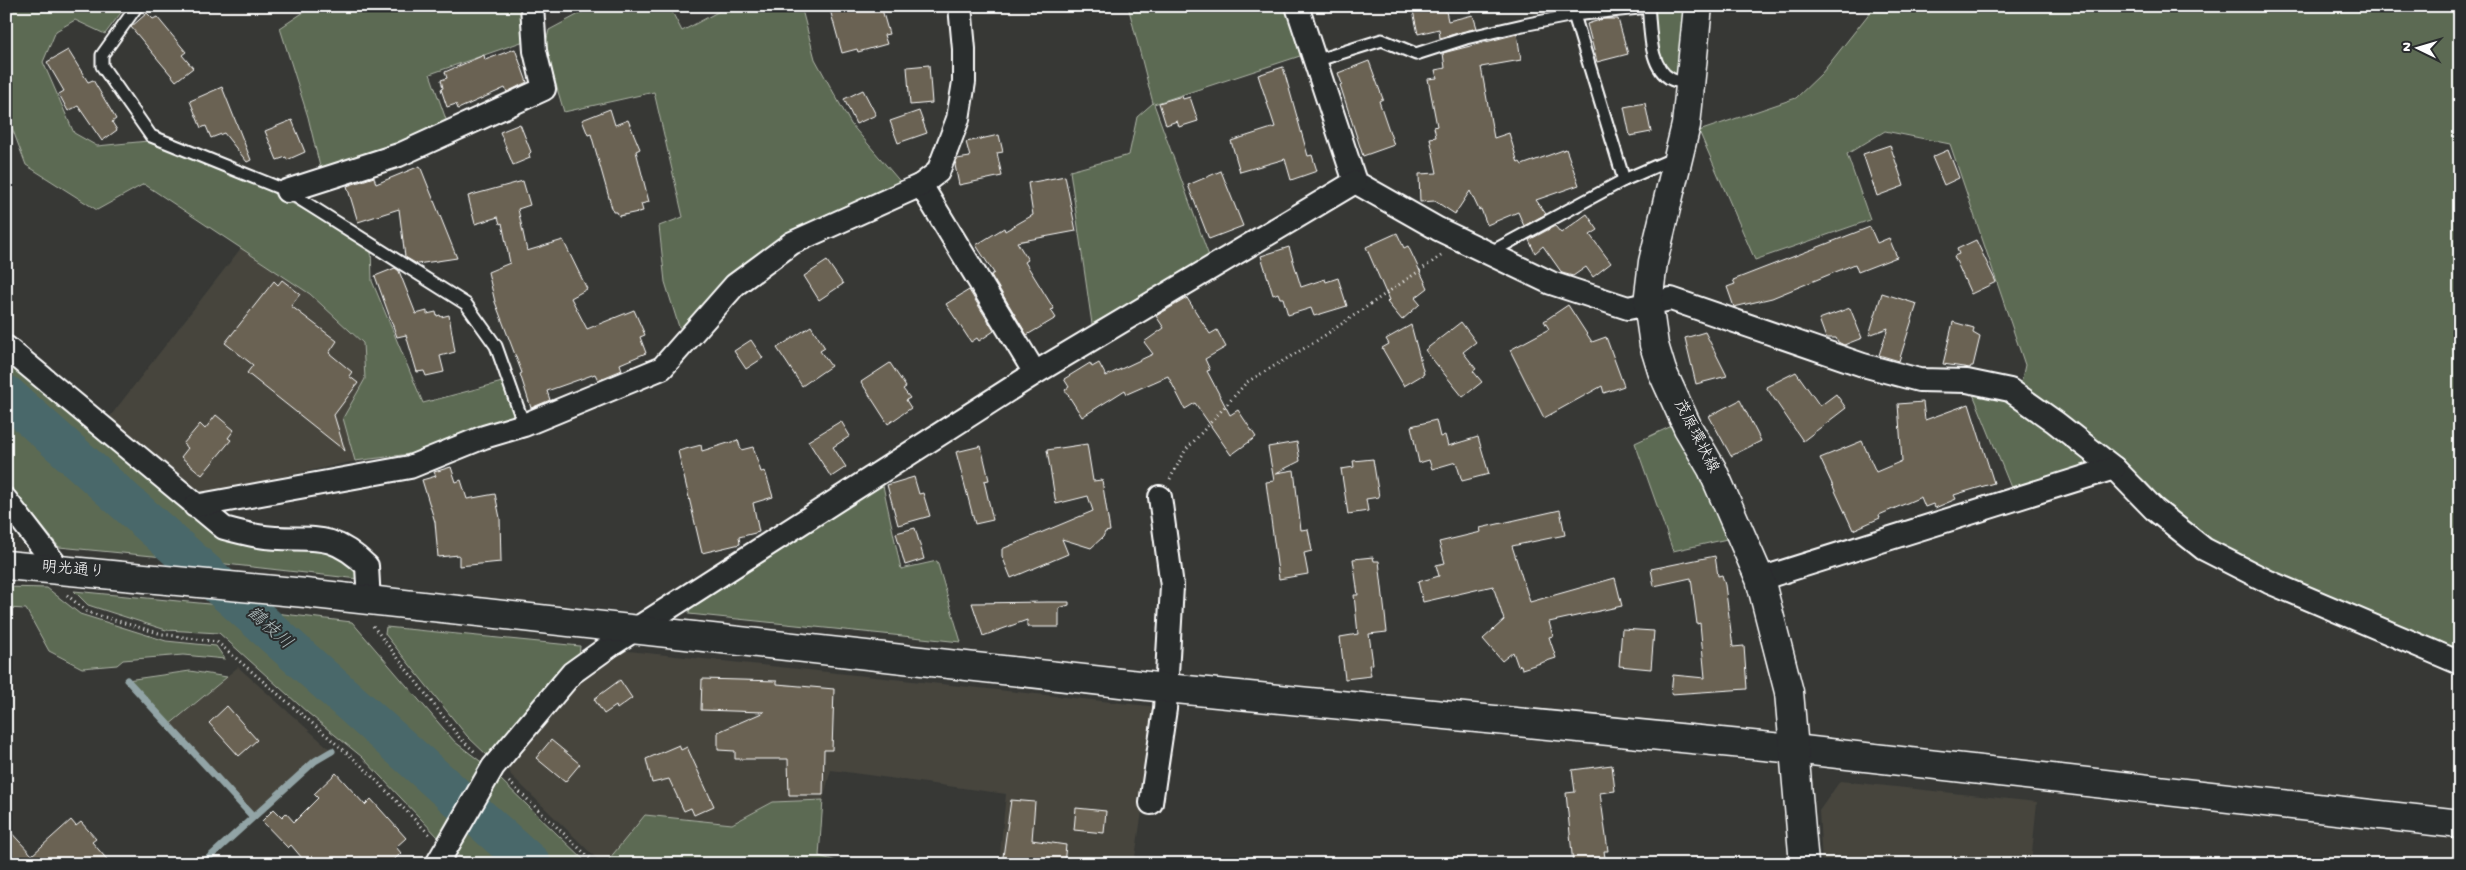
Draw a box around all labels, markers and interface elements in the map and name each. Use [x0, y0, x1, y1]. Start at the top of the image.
north arrow [2394, 22, 2444, 72]
text: N [2399, 42, 2416, 52]
street label: 茂原環状線 [1668, 396, 1723, 477]
street label: 明光通り [40, 558, 106, 583]
water label: 鶴枝川 [242, 602, 297, 655]

